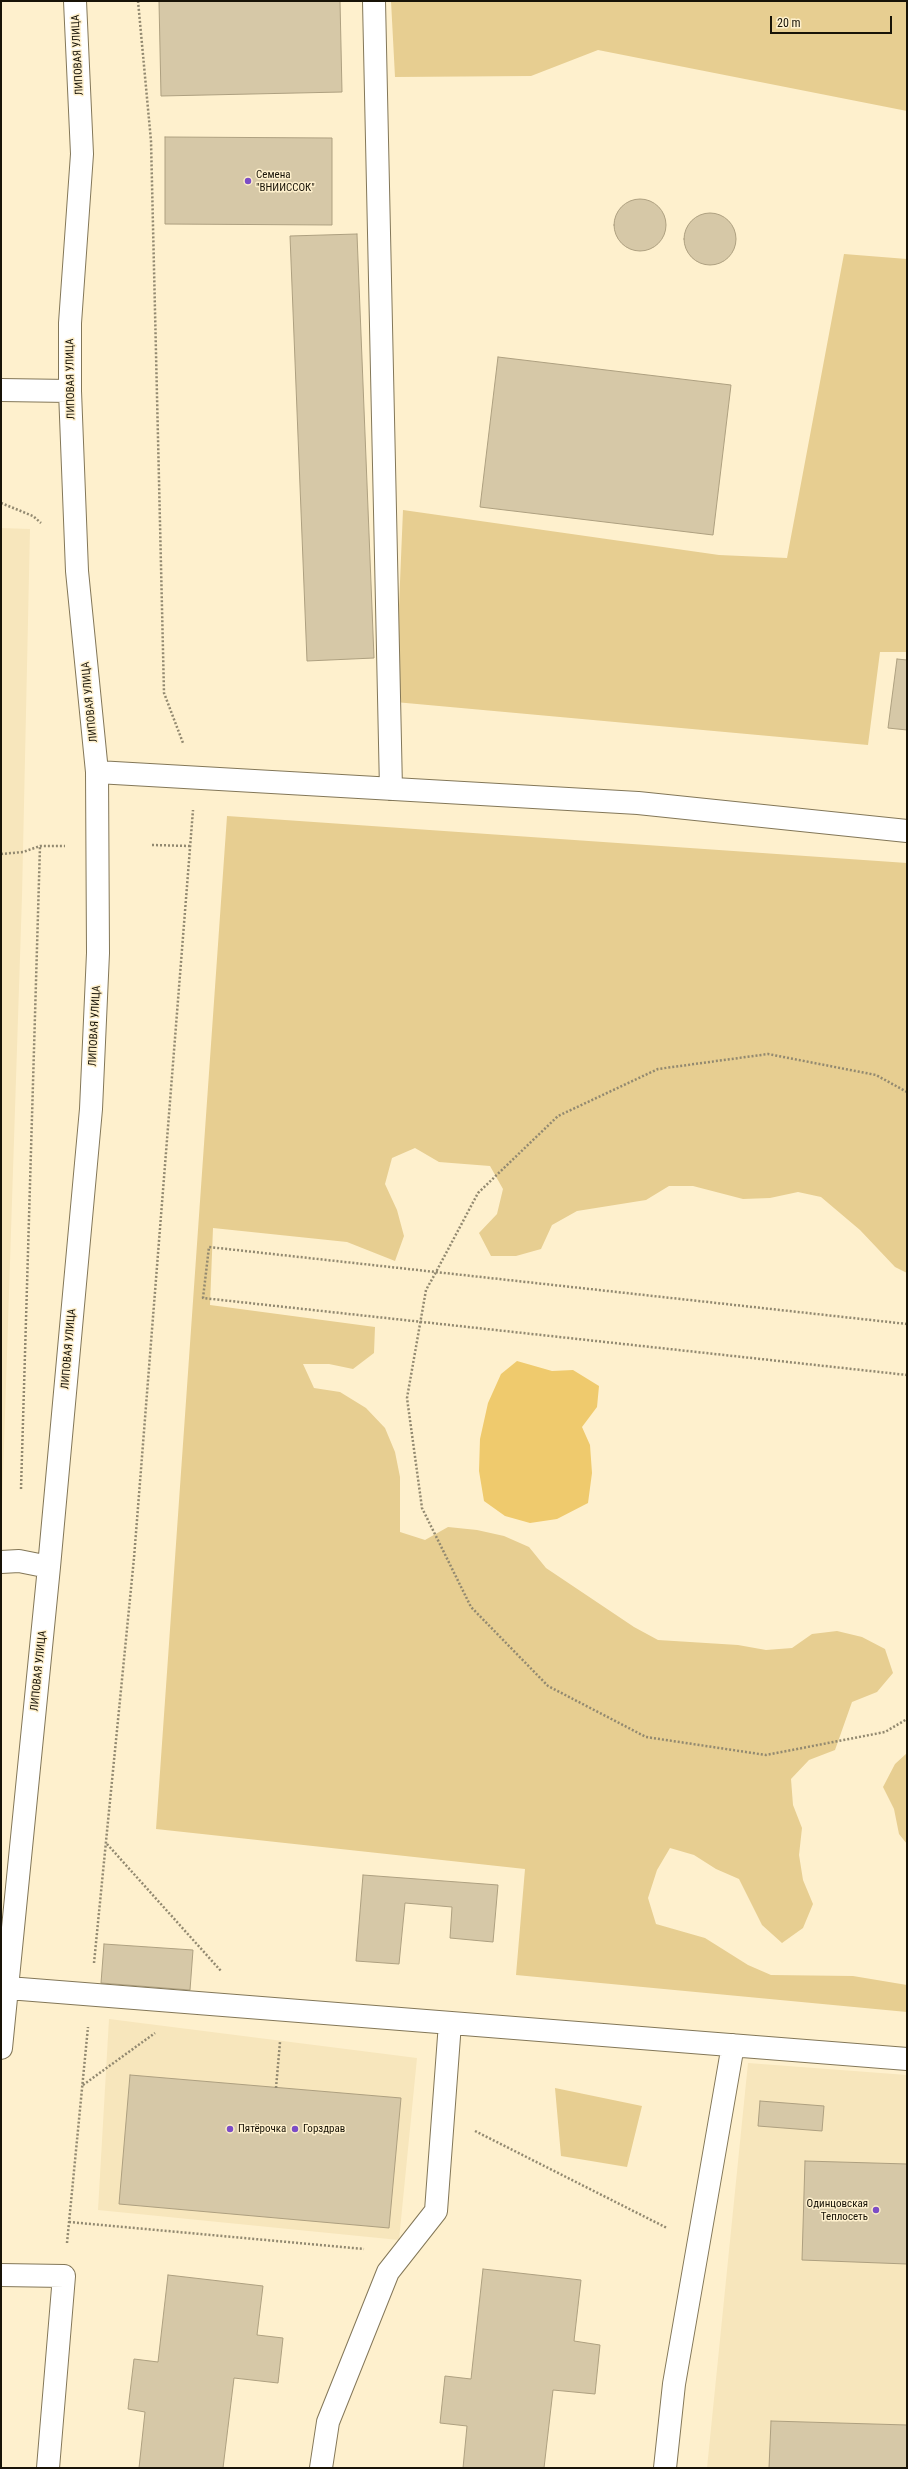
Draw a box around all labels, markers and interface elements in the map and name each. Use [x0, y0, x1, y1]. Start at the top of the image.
scale bar [772, 8, 894, 34]
street label: ЛИПОВАЯ УЛИЦА [69, 14, 87, 96]
text: 20 m [777, 16, 801, 30]
place label: Семена "ВНИИССОК" [256, 168, 315, 194]
marker: Семена "ВНИИССОК" [243, 176, 253, 186]
street label: ЛИПОВАЯ УЛИЦА [64, 338, 78, 420]
street label: ЛИПОВАЯ УЛИЦА [79, 661, 101, 743]
street label: ЛИПОВАЯ УЛИЦА [86, 985, 104, 1067]
street label: ЛИПОВАЯ УЛИЦА [59, 1308, 79, 1390]
street label: ЛИПОВАЯ УЛИЦА [28, 1630, 50, 1712]
place label: Пятёрочка [238, 2122, 286, 2136]
place label: Горздрав [303, 2122, 345, 2136]
marker: Пятёрочка [225, 2124, 235, 2134]
marker: Горздрав [290, 2124, 300, 2134]
place label: Одинцовская Теплосеть [807, 2197, 868, 2223]
marker: Одинцовская Теплосеть [871, 2205, 881, 2215]

